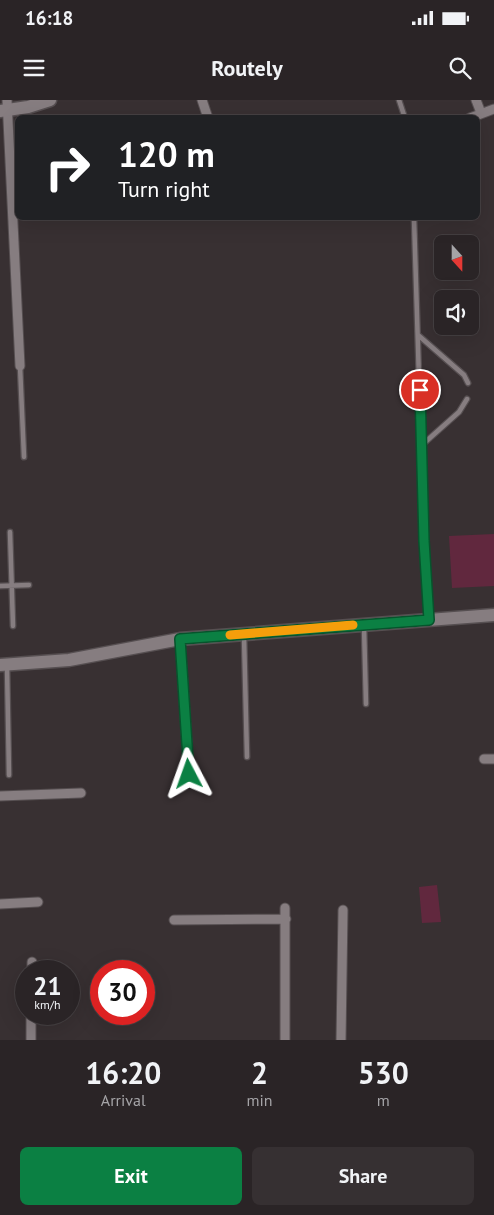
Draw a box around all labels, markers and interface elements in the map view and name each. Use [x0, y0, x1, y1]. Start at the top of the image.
text: 16:18 [25, 6, 73, 30]
icon: menu [20, 54, 48, 82]
text: Routely [211, 54, 283, 82]
icon: search [446, 54, 474, 82]
text: 120 m [118, 131, 215, 177]
icon: right [35, 135, 100, 200]
text: Turn right [118, 175, 210, 203]
north arrow [434, 235, 479, 280]
map controls [434, 235, 479, 335]
button: sound [434, 290, 479, 335]
pin [399, 369, 441, 411]
icon: arrive [406, 376, 434, 404]
position arrow [162, 747, 214, 799]
speed limit sign: 30 [90, 960, 155, 1025]
text: 21 [33, 970, 62, 1002]
text: km/h [34, 997, 61, 1012]
text: 16:20 [85, 1053, 161, 1092]
text: 2 [251, 1053, 268, 1092]
text: 530 [358, 1053, 409, 1092]
text: Arrival [101, 1090, 146, 1110]
text: min [247, 1090, 273, 1110]
text: m [377, 1090, 390, 1110]
button: Exit [20, 1147, 242, 1205]
button: Share [252, 1147, 474, 1205]

